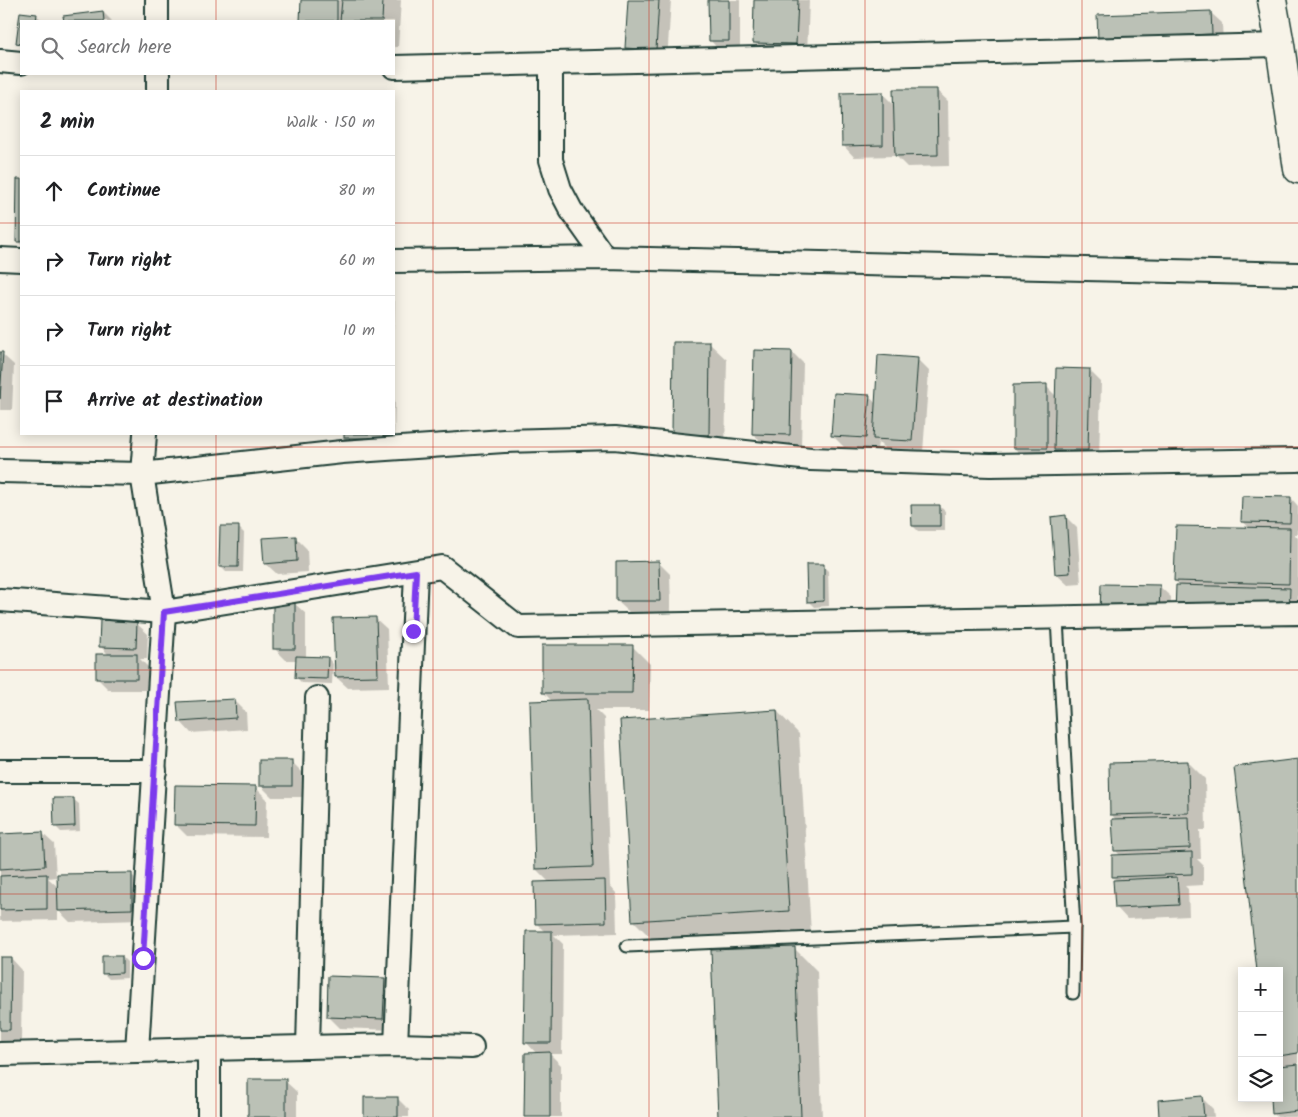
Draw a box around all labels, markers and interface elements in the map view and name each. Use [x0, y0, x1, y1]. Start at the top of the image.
search box [20, 20, 395, 75]
text: Search here [78, 33, 172, 63]
icon: search [38, 34, 66, 62]
text: 2 min [40, 106, 95, 139]
text: Walk · 150 m [286, 110, 375, 135]
text: Continue [87, 176, 160, 206]
icon: ahead [40, 177, 68, 205]
text: 80 m [338, 178, 375, 203]
text: Turn right [87, 246, 172, 276]
icon: right [40, 247, 68, 275]
text: 60 m [339, 248, 375, 273]
text: Turn right [87, 316, 172, 346]
icon: right [40, 317, 68, 345]
text: 10 m [343, 318, 375, 343]
text: Arrive at destination [87, 386, 263, 416]
icon: arrive [40, 387, 68, 415]
route end [402, 620, 425, 643]
route start [132, 947, 155, 970]
map controls [1238, 967, 1283, 1102]
button: + [1238, 967, 1283, 1012]
button: − [1238, 1012, 1283, 1057]
button: layers [1238, 1057, 1283, 1102]

